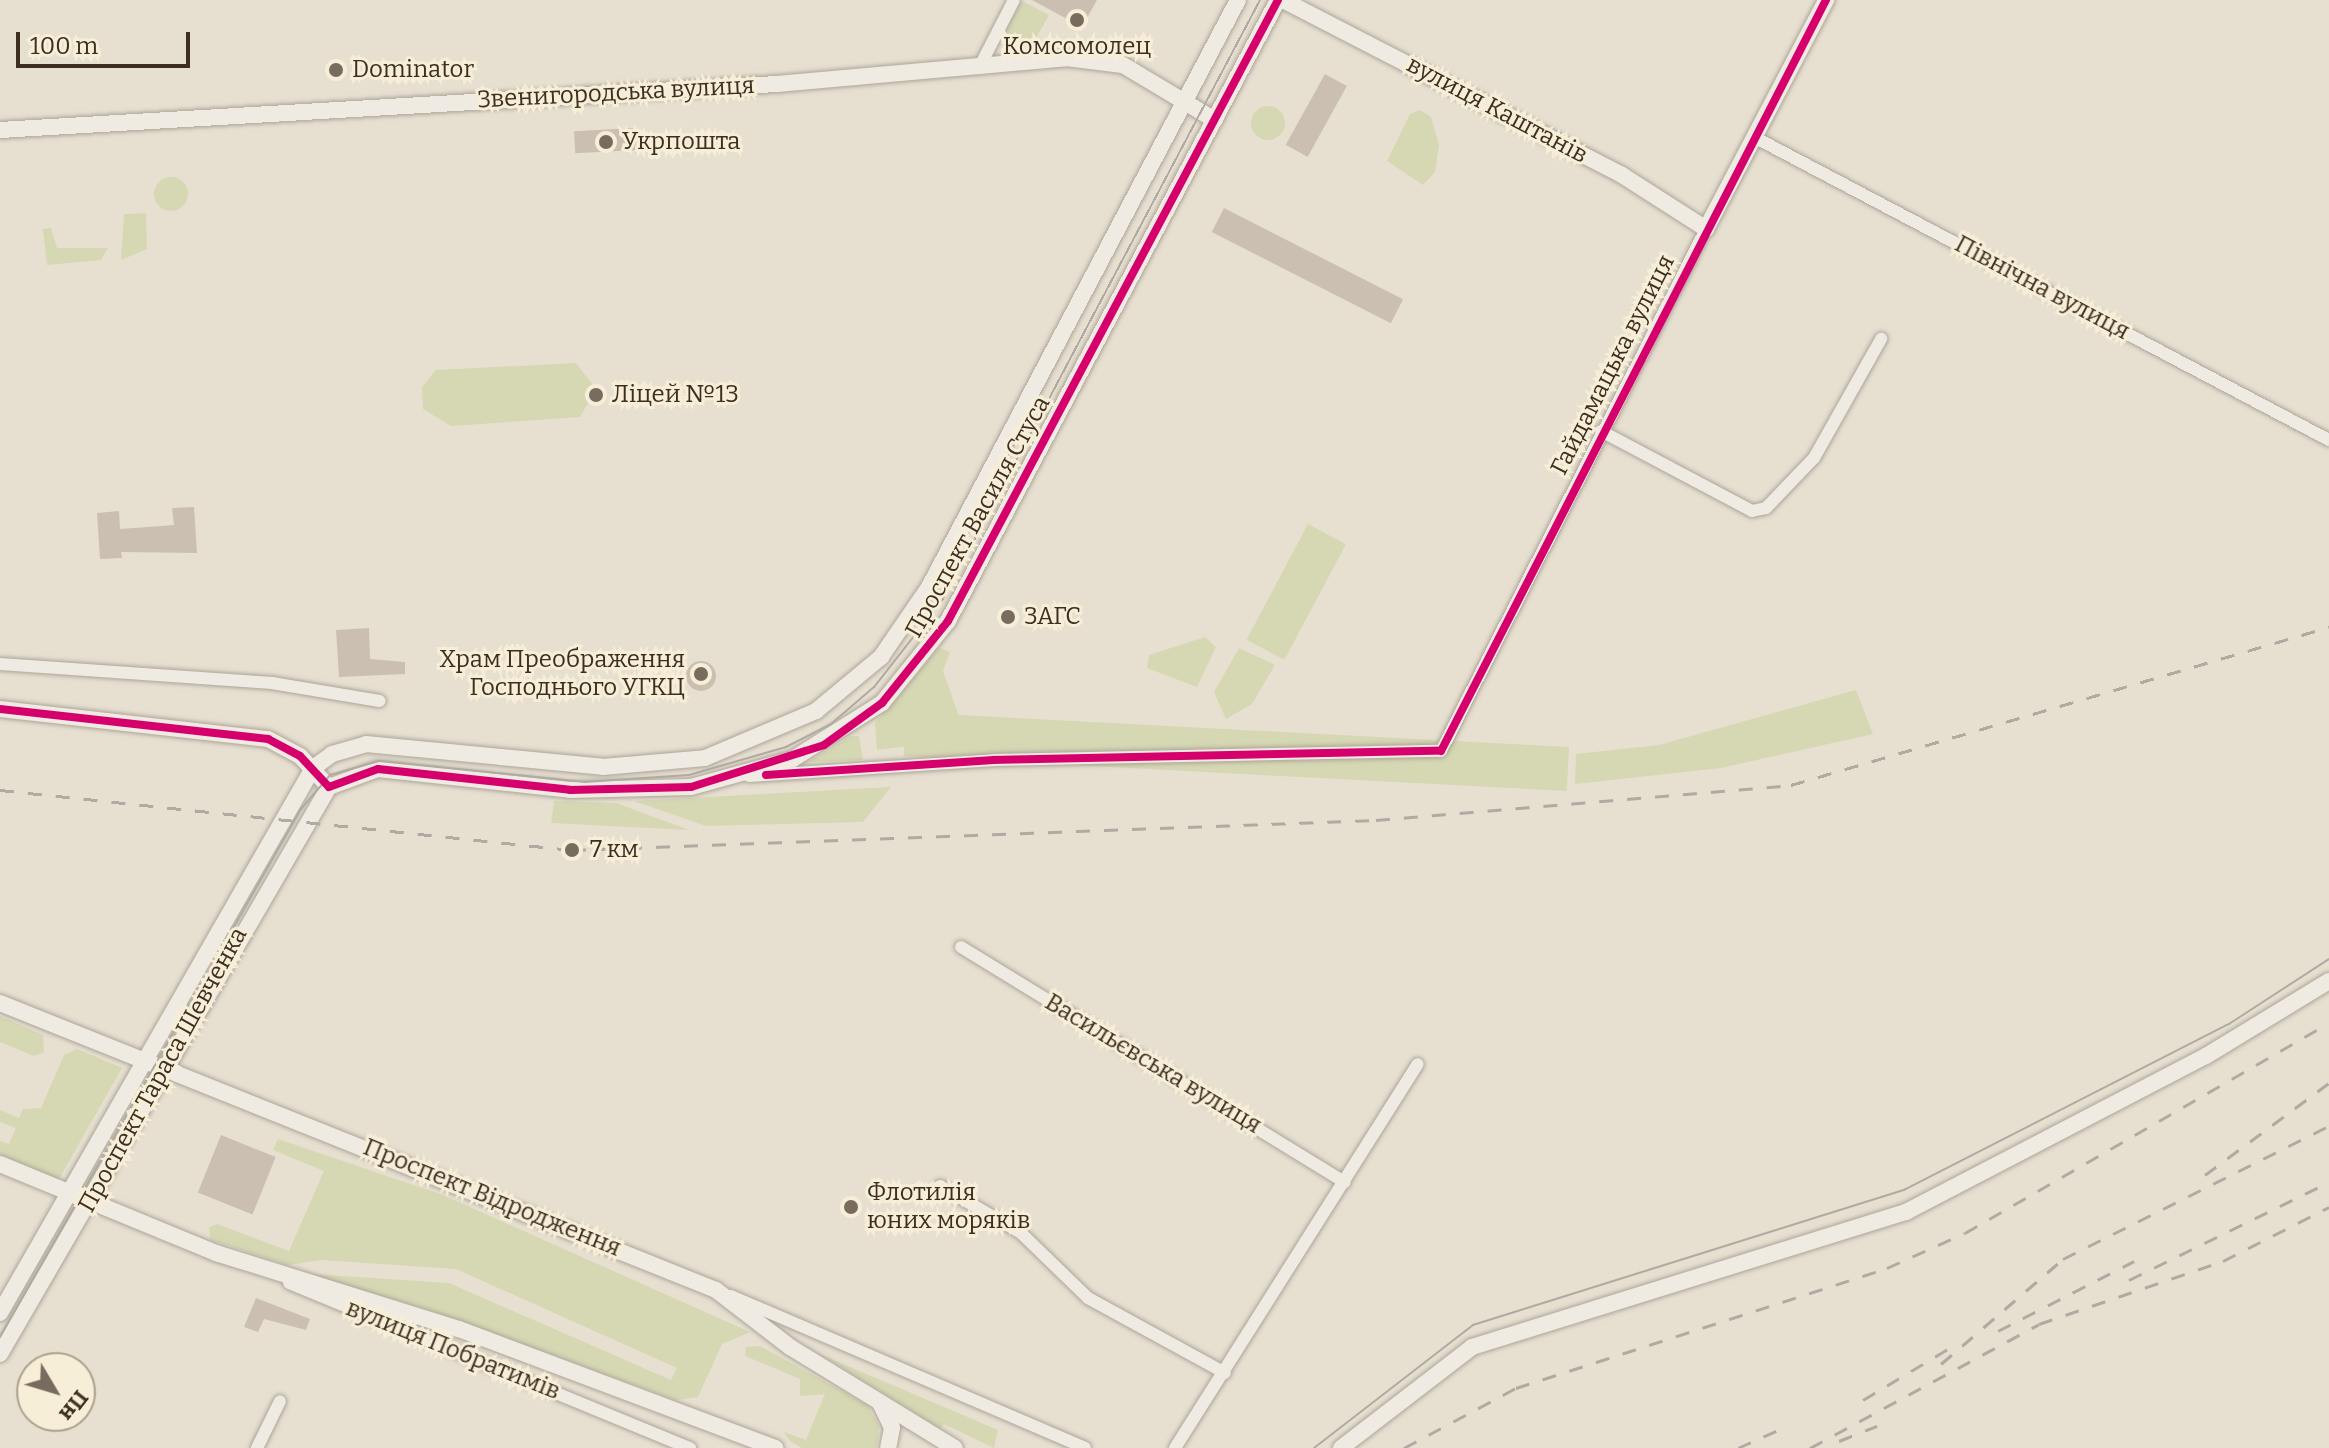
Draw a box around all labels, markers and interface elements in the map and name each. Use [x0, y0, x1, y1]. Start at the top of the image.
marker: Комсомолец [1068, 11, 1086, 29]
scale bar [20, 16, 194, 66]
text: 100 m [30, 32, 98, 60]
place label: Комсомолец [1003, 33, 1151, 61]
street label: вулиця Каштанів [1402, 50, 1592, 170]
place label: Dominator [352, 56, 474, 84]
marker: Dominator [327, 61, 345, 79]
street label: Звенигородська вулиця [477, 71, 755, 115]
place label: Укрпошта [622, 128, 741, 156]
marker: Укрпошта [597, 133, 615, 151]
street label: Північна вулиця [1950, 230, 2134, 346]
street label: Гайдамацька вулиця [1545, 250, 1681, 480]
place label: Ліцей №13 [612, 381, 739, 409]
marker: Ліцей №13 [587, 386, 605, 404]
street label: Проспект Василя Стуса [900, 391, 1056, 643]
place label: ЗАГС [1024, 603, 1081, 631]
marker: ЗАГС [999, 608, 1017, 626]
place label: Храм Преображення Господнього УГКЦ [439, 646, 685, 702]
marker: Храм Преображення Господнього УГКЦ [692, 665, 710, 683]
place label: 7 км [590, 836, 639, 864]
marker: 7 км [561, 839, 583, 861]
street label: Проспект Тараса Шевченка [72, 922, 254, 1218]
street label: Васильєвська вулиця [1040, 988, 1266, 1140]
street label: Проспект Відродження [359, 1133, 625, 1263]
place label: Флотилія юних моряків [867, 1179, 1030, 1235]
marker: Флотилія юних моряків [842, 1198, 860, 1216]
street label: вулиця Побратимів [342, 1294, 564, 1406]
north arrow [16, 1352, 96, 1432]
text: Пн [53, 1385, 94, 1427]

